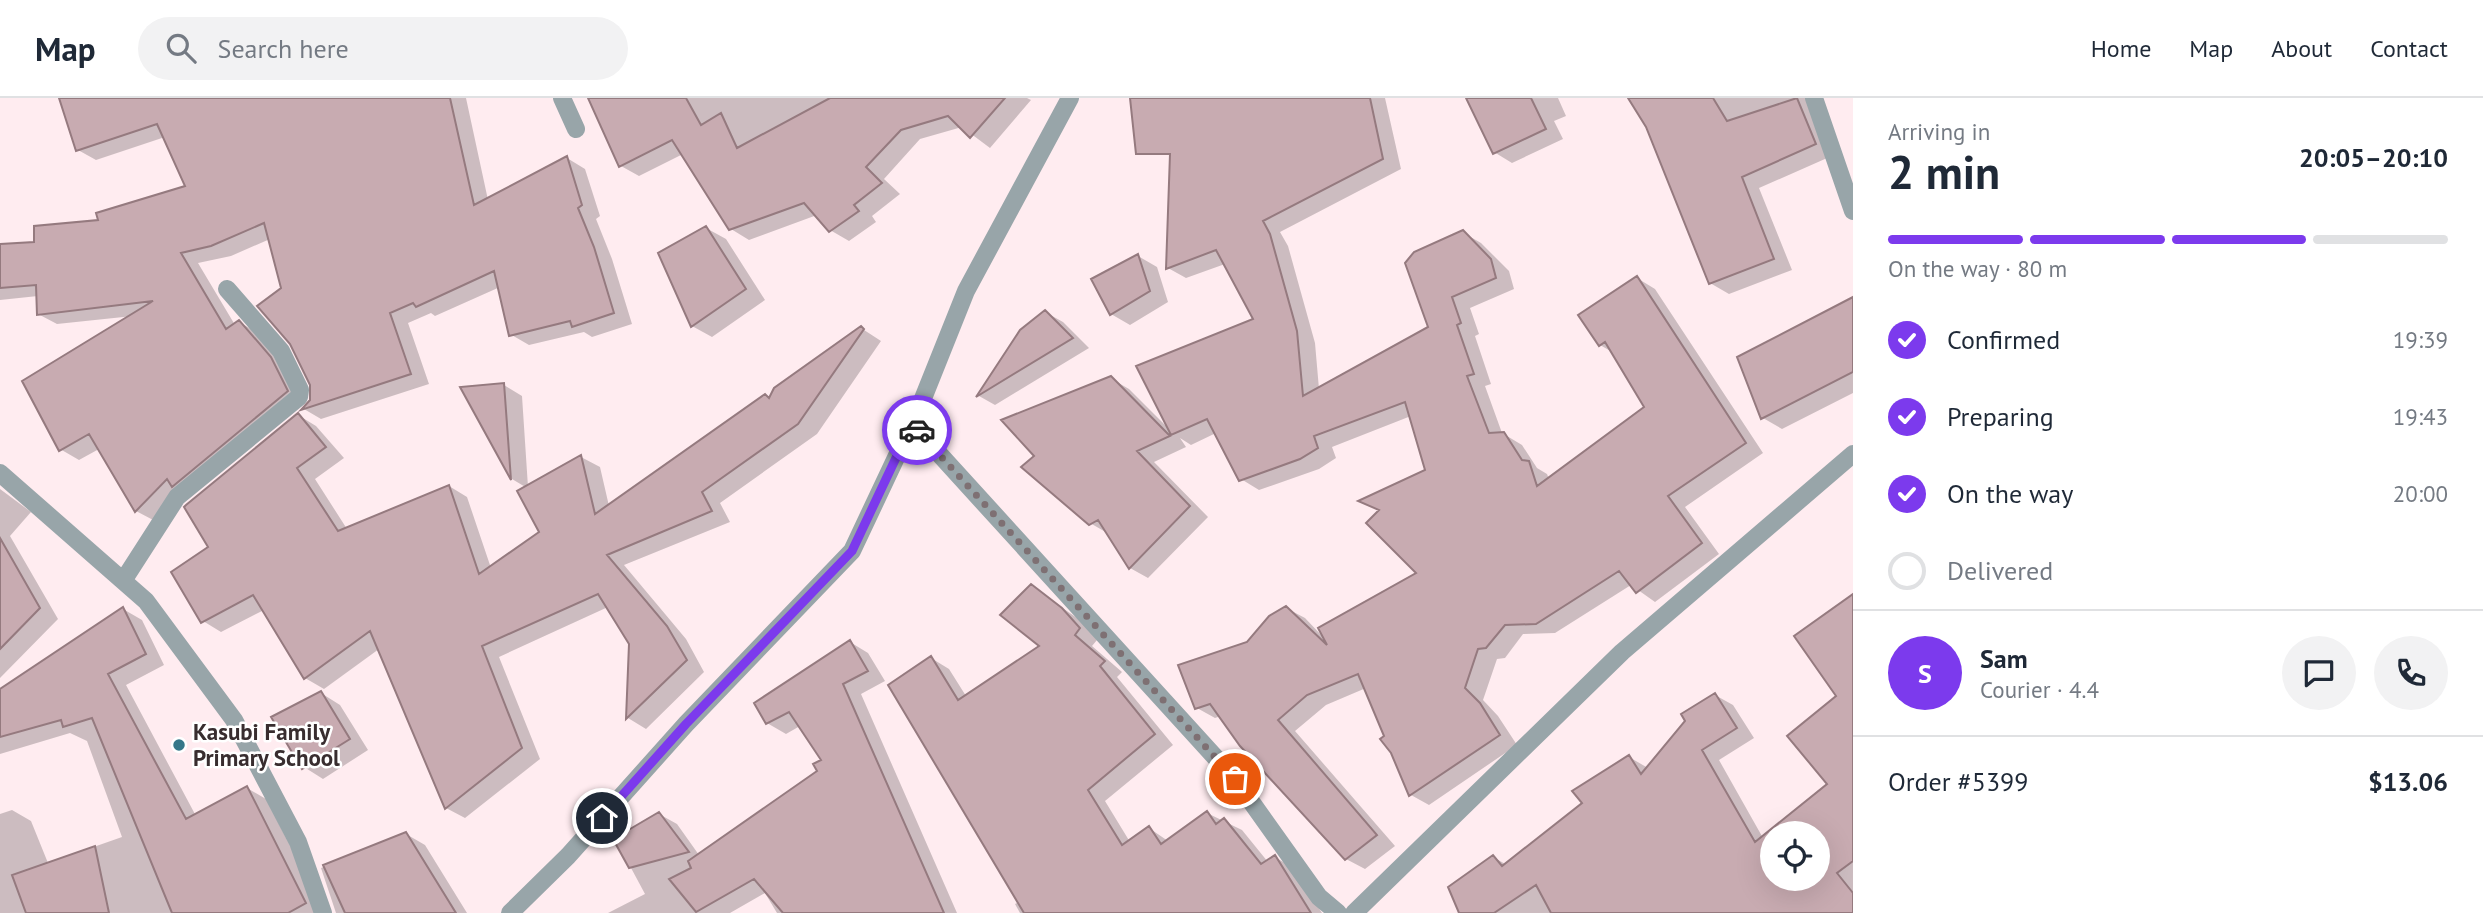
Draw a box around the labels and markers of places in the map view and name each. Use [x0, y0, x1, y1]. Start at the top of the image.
place label: Kasubi Family Primary School [193, 717, 340, 772]
marker: Kasubi Family Primary School [171, 737, 187, 753]
pin [1205, 749, 1265, 809]
pin [572, 788, 632, 848]

